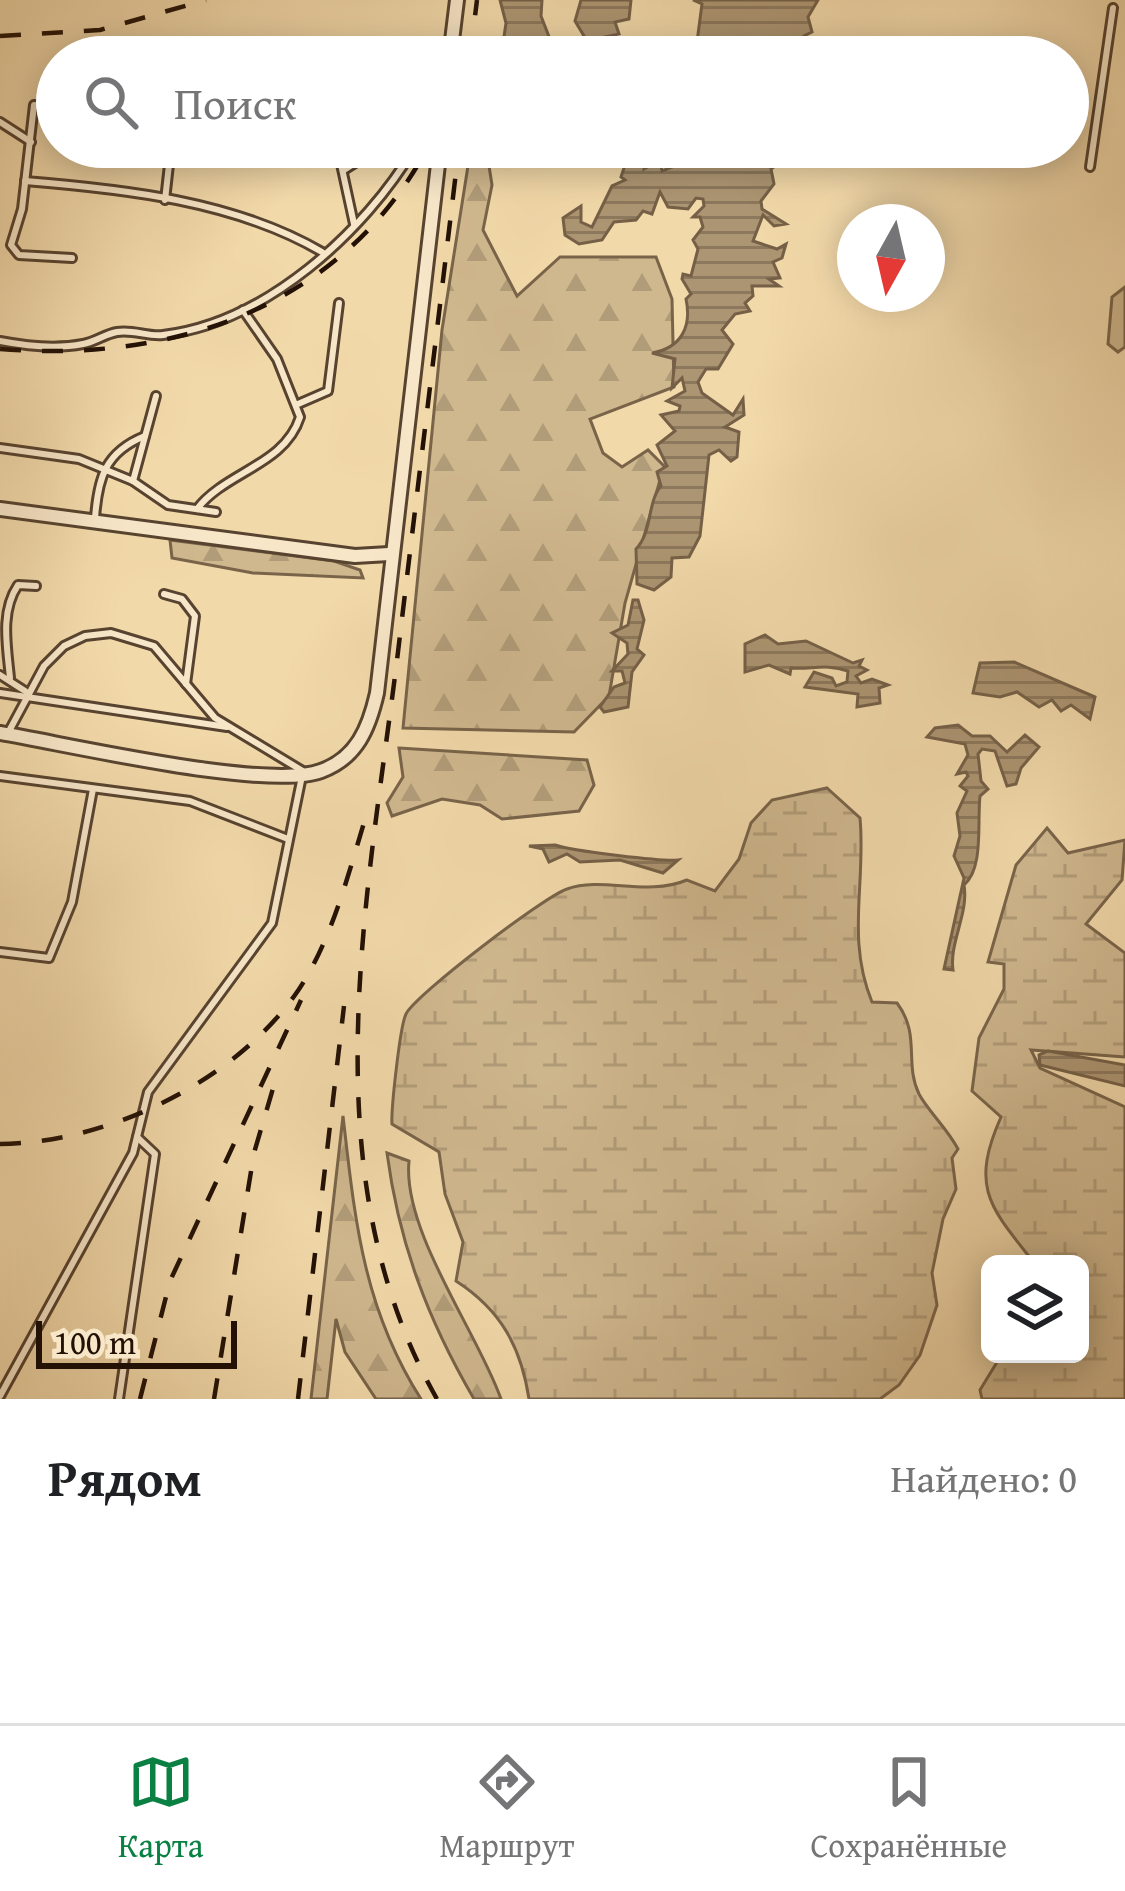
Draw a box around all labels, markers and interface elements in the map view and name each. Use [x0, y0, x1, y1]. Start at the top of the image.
search box [36, 36, 1089, 168]
icon: search [78, 69, 144, 135]
text: Поиск [174, 70, 296, 135]
north arrow [837, 204, 945, 312]
map controls [981, 1255, 1089, 1363]
button: layers [981, 1255, 1089, 1363]
scale bar [36, 1315, 237, 1368]
text: 100 m [54, 1318, 136, 1366]
text: Рядом [48, 1440, 202, 1515]
text: Найдено: 0 [890, 1449, 1077, 1506]
tab: Карта [118, 1749, 203, 1869]
tab: Маршрут [439, 1749, 574, 1869]
tab: Сохранённые [810, 1749, 1007, 1869]

